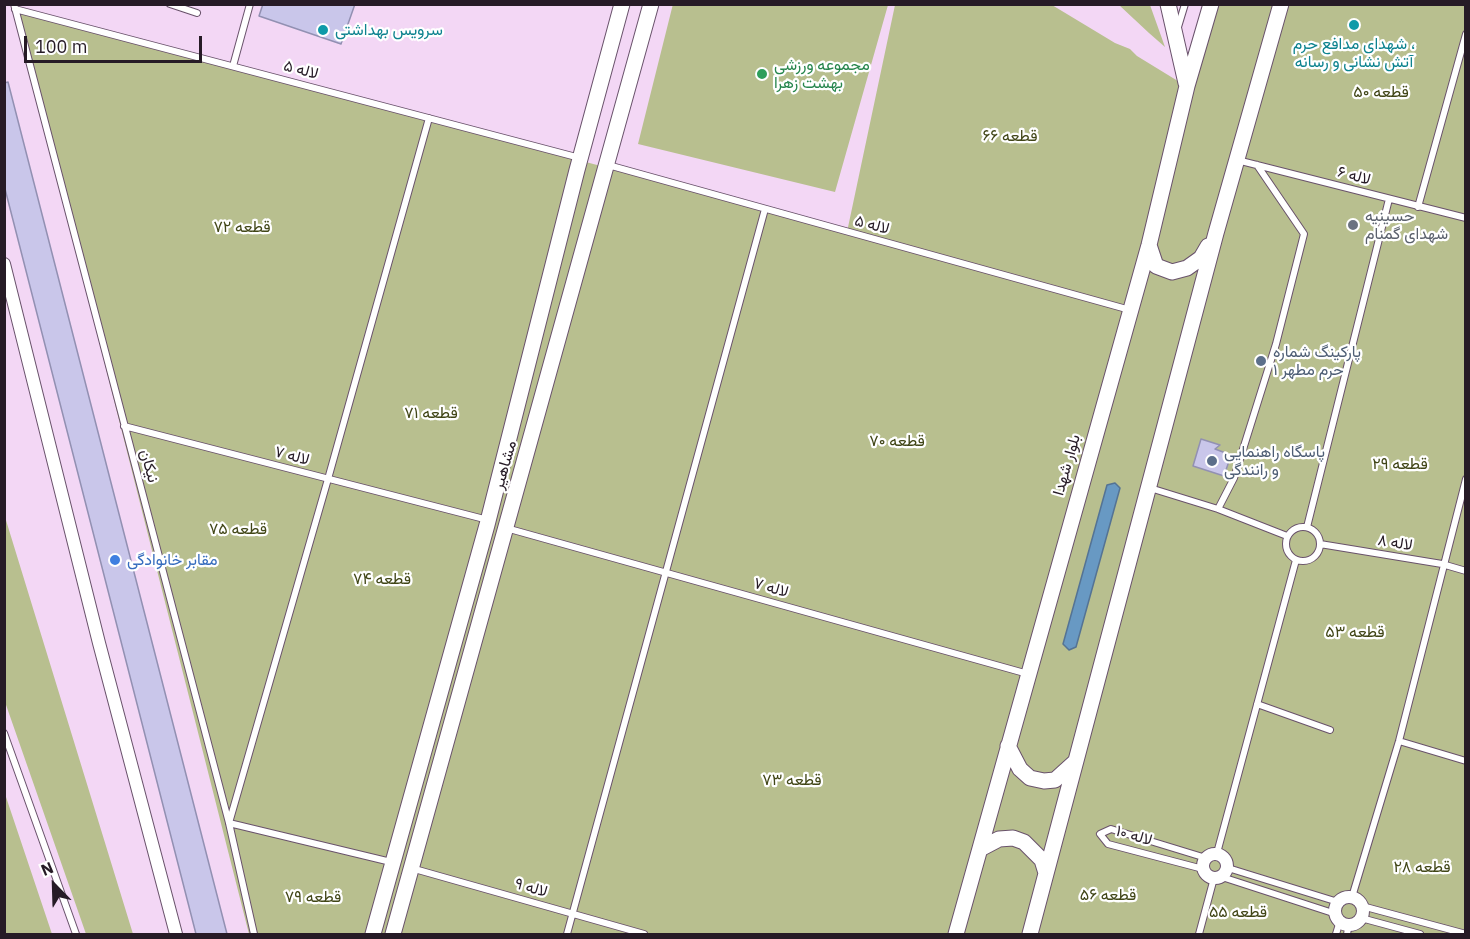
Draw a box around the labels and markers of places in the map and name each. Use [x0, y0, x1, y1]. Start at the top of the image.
marker: شهدای مدافع حرم ، آتش نشانی و رسانه [1347, 18, 1361, 32]
place label: سرویس بهداشتی [335, 20, 443, 40]
marker: سرویس بهداشتی [316, 23, 330, 37]
place label: شهدای مدافع حرم ، آتش نشانی و رسانه [1293, 34, 1415, 72]
place label: مجموعه ورزشی بهشت زهرا [774, 55, 870, 93]
marker: مجموعه ورزشی بهشت زهرا [755, 67, 769, 81]
place label: حسینیه شهدای گمنام [1365, 206, 1448, 244]
marker: حسینیه شهدای گمنام [1346, 218, 1360, 232]
place label: پارکینگ شماره ۱ حرم مطهر [1273, 342, 1361, 380]
marker: پارکینگ شماره ۱ حرم مطهر [1254, 354, 1268, 368]
place label: پاسگاه راهنمایی و رانندگی [1224, 442, 1325, 480]
marker: پاسگاه راهنمایی و رانندگی [1205, 454, 1219, 468]
place label: مقابر خانوادگی [127, 550, 218, 570]
marker: مقابر خانوادگی [108, 553, 122, 567]

